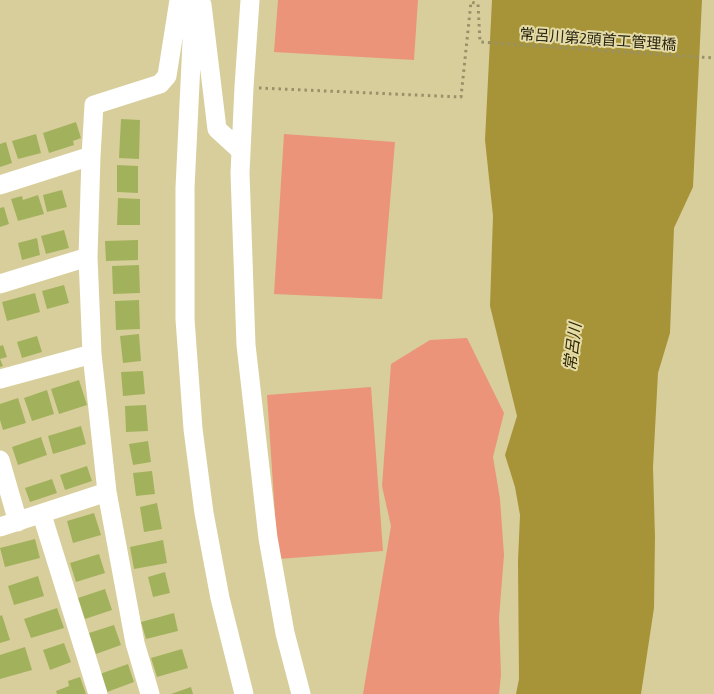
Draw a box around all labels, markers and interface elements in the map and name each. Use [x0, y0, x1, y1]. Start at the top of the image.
street label: 常呂川第2頭首工管理橋 [519, 25, 677, 53]
water label: 常呂川 [560, 320, 584, 372]

